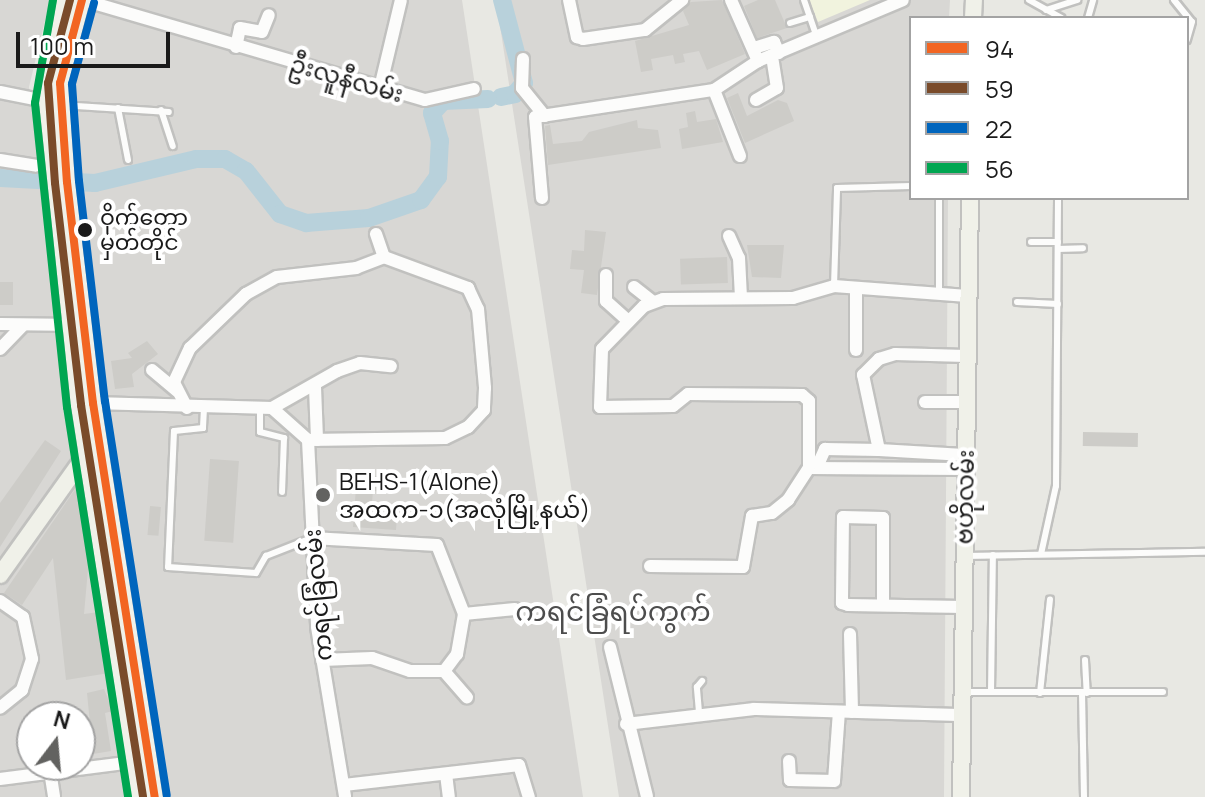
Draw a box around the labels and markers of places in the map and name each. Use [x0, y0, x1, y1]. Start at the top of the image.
place label: ဝိုက်တော မှတ်တိုင် [100, 204, 188, 256]
marker: ဝိုက်တော မှတ်တိုင် [77, 222, 93, 238]
place label: BEHS-1(Alone) အထက-၁(အလုံမြို့နယ်) [339, 467, 590, 523]
marker: BEHS-1(Alone) အထက-၁(အလုံမြို့နယ်) [314, 486, 332, 504]

